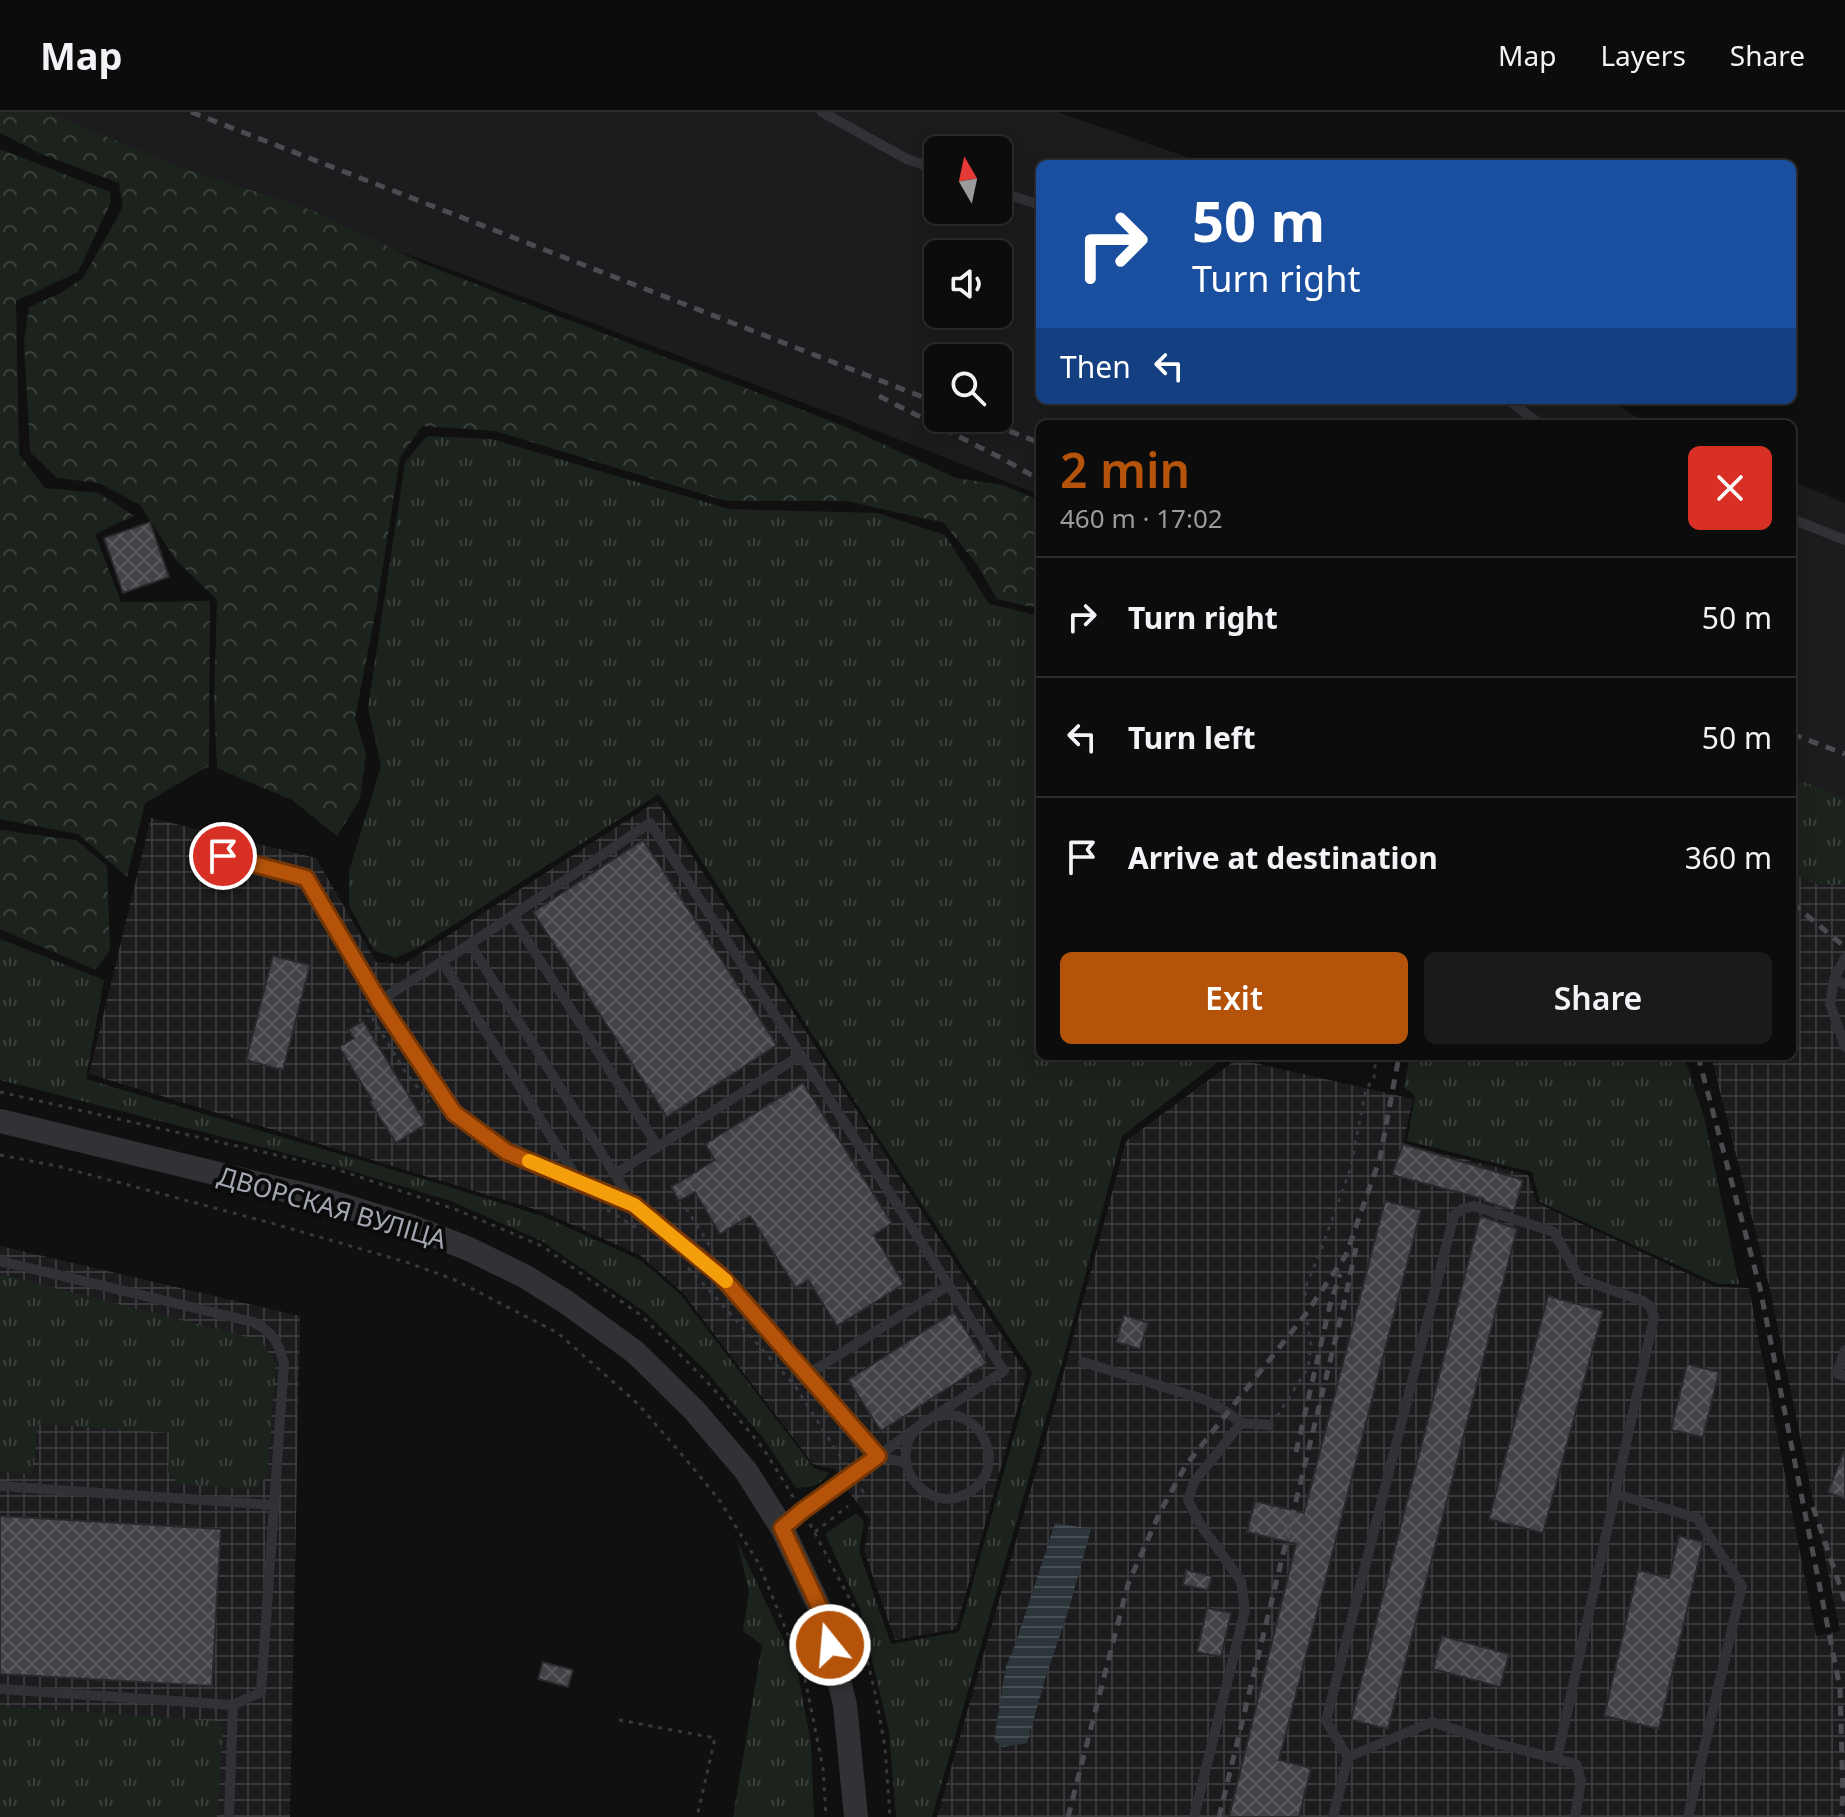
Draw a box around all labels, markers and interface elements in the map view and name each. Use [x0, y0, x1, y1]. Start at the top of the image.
text: Map [40, 29, 123, 81]
text: Map [1498, 36, 1556, 74]
text: Layers [1600, 36, 1686, 74]
text: Share [1730, 36, 1805, 74]
north arrow [924, 136, 1012, 224]
map controls [924, 136, 1012, 432]
text: 50 m [1192, 182, 1325, 258]
icon: right [1060, 192, 1164, 296]
button: sound [924, 240, 1012, 328]
text: Turn right [1192, 254, 1360, 303]
button: search [924, 344, 1012, 432]
icon: left [1147, 344, 1191, 388]
text: Then [1060, 346, 1131, 387]
text: 2 min [1060, 437, 1190, 502]
button: close [1688, 446, 1772, 530]
text: 460 m · 17:02 [1060, 500, 1223, 536]
icon: right [1060, 595, 1104, 639]
text: Turn right [1128, 597, 1278, 638]
text: 50 m [1702, 597, 1772, 638]
icon: left [1060, 715, 1104, 759]
text: Turn left [1128, 717, 1256, 758]
text: 50 m [1702, 717, 1772, 758]
pin [189, 822, 257, 890]
icon: arrive [201, 834, 245, 878]
icon: arrive [1060, 835, 1104, 879]
text: Arrive at destination [1128, 837, 1438, 878]
text: 360 m [1685, 837, 1772, 878]
button: Exit [1060, 952, 1408, 1044]
button: Share [1424, 952, 1772, 1044]
street label: ДВОРСКАЯ ВУЛІЦА [214, 1157, 451, 1257]
position arrow [788, 1603, 872, 1687]

